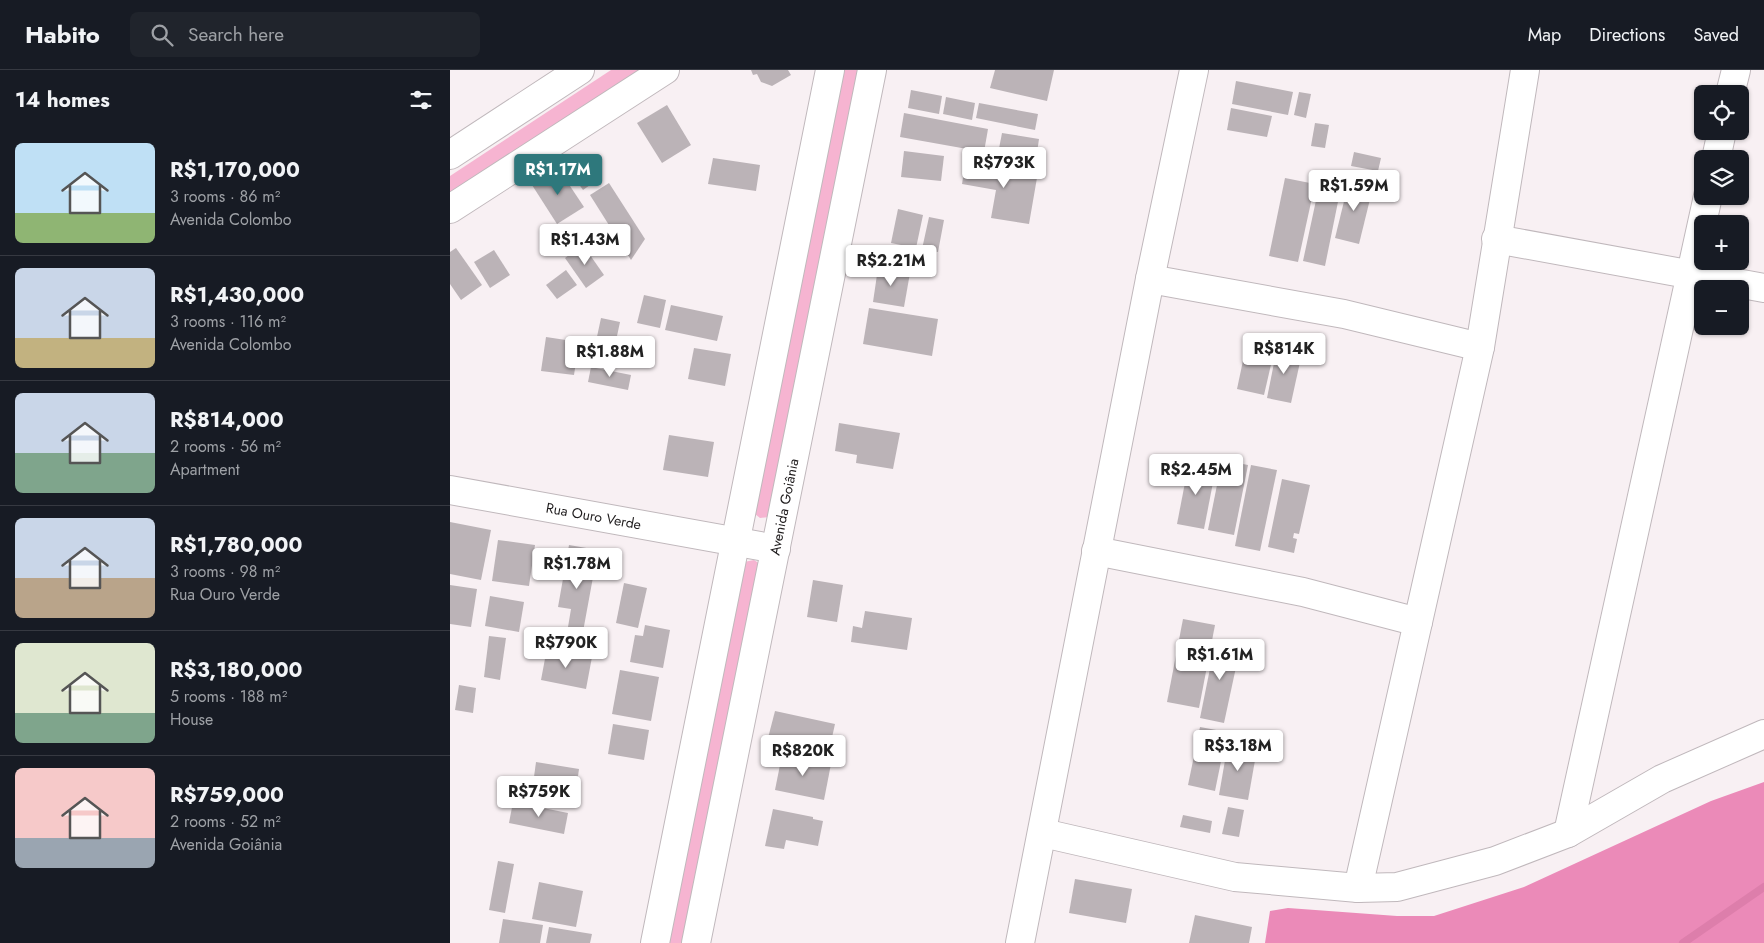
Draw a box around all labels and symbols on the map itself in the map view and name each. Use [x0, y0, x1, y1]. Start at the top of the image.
pin: R$793K [963, 146, 1045, 189]
pin: R$1.17M [512, 154, 604, 196]
pin: R$1.59M [1308, 170, 1400, 212]
pin: R$1.43M [539, 224, 631, 266]
pin: R$2.21M [845, 244, 937, 287]
pin: R$814K [1243, 332, 1325, 375]
pin: R$1.88M [564, 336, 656, 378]
pin: R$2.45M [1150, 454, 1242, 496]
street label: Avenida Goiânia [764, 457, 803, 557]
street label: Rua Ouro Verde [544, 498, 643, 534]
pin: R$1.78M [531, 548, 623, 590]
pin: R$790K [525, 626, 607, 669]
pin: R$1.61M [1174, 638, 1266, 681]
pin: R$3.18M [1192, 730, 1284, 772]
pin: R$820K [762, 734, 844, 777]
pin: R$759K [498, 776, 580, 818]

